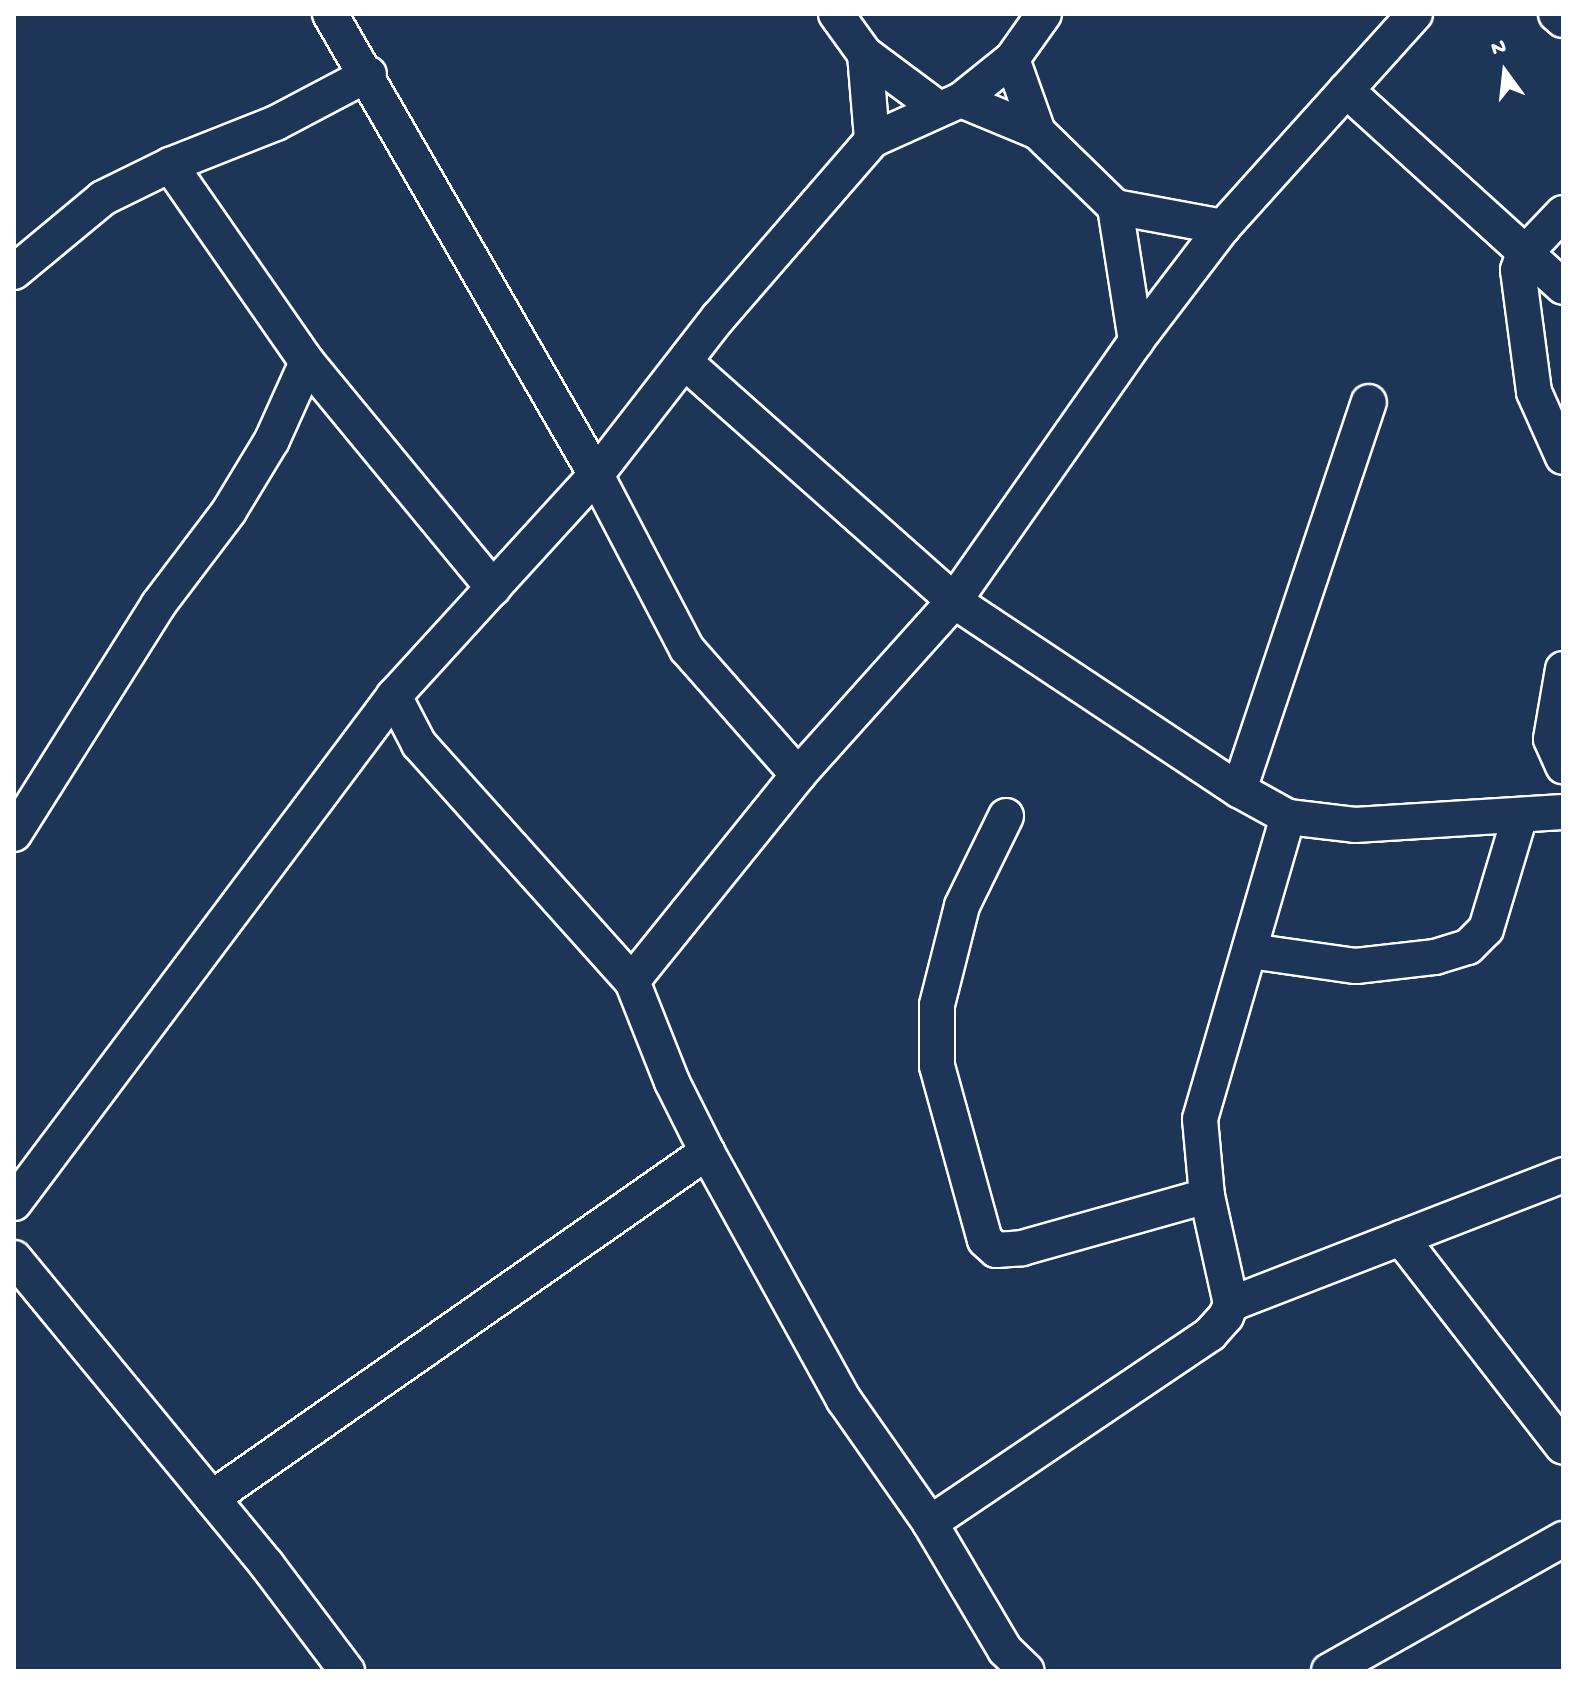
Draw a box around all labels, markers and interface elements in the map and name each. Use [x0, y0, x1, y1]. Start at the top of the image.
north arrow [1465, 32, 1545, 112]
text: N [1488, 34, 1509, 63]

